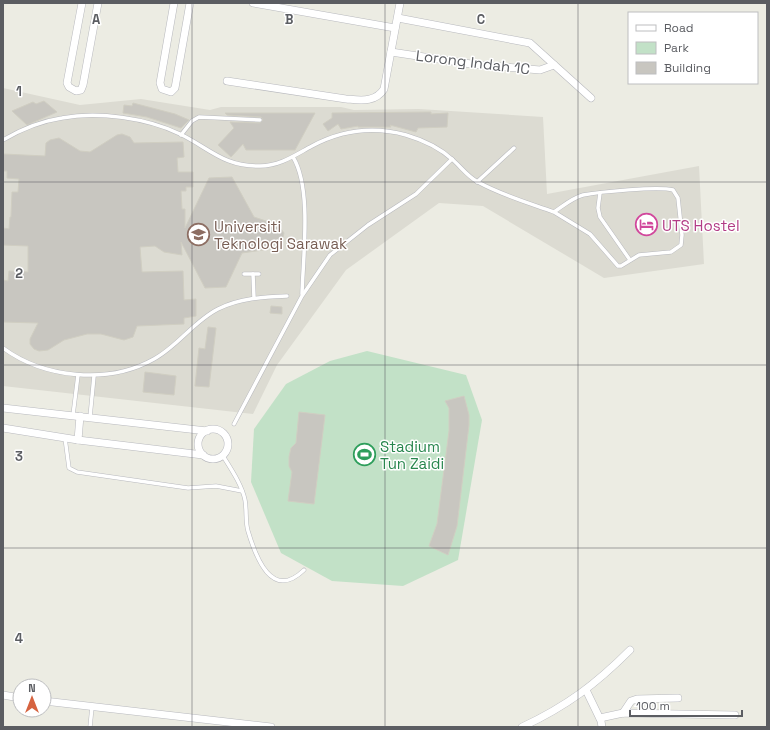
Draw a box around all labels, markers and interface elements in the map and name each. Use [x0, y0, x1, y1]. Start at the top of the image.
text: A [92, 11, 101, 28]
text: B [285, 11, 294, 28]
text: C [477, 11, 485, 28]
legend [628, 12, 758, 84]
text: Road [664, 20, 693, 36]
text: Park [664, 40, 689, 56]
street label: Lorong Indah 1C [415, 46, 531, 78]
text: Building [664, 60, 711, 76]
text: 1 [16, 83, 22, 100]
hotel icon: UTS Hostel [633, 212, 659, 238]
place label: UTS Hostel [662, 216, 740, 235]
place label: Universiti Teknologi Sarawak [214, 217, 347, 253]
school or university icon: Universiti Teknologi Sarawak [186, 222, 212, 248]
text: 2 [15, 265, 23, 282]
place label: Stadium Tun Zaidi [380, 437, 444, 473]
sports icon: Stadium Tun Zaidi [351, 442, 377, 468]
text: 3 [15, 448, 23, 465]
text: 4 [15, 630, 23, 647]
north arrow [12, 678, 52, 718]
text: N [28, 681, 36, 695]
scale bar [630, 692, 742, 718]
text: 100 m [636, 698, 670, 714]

